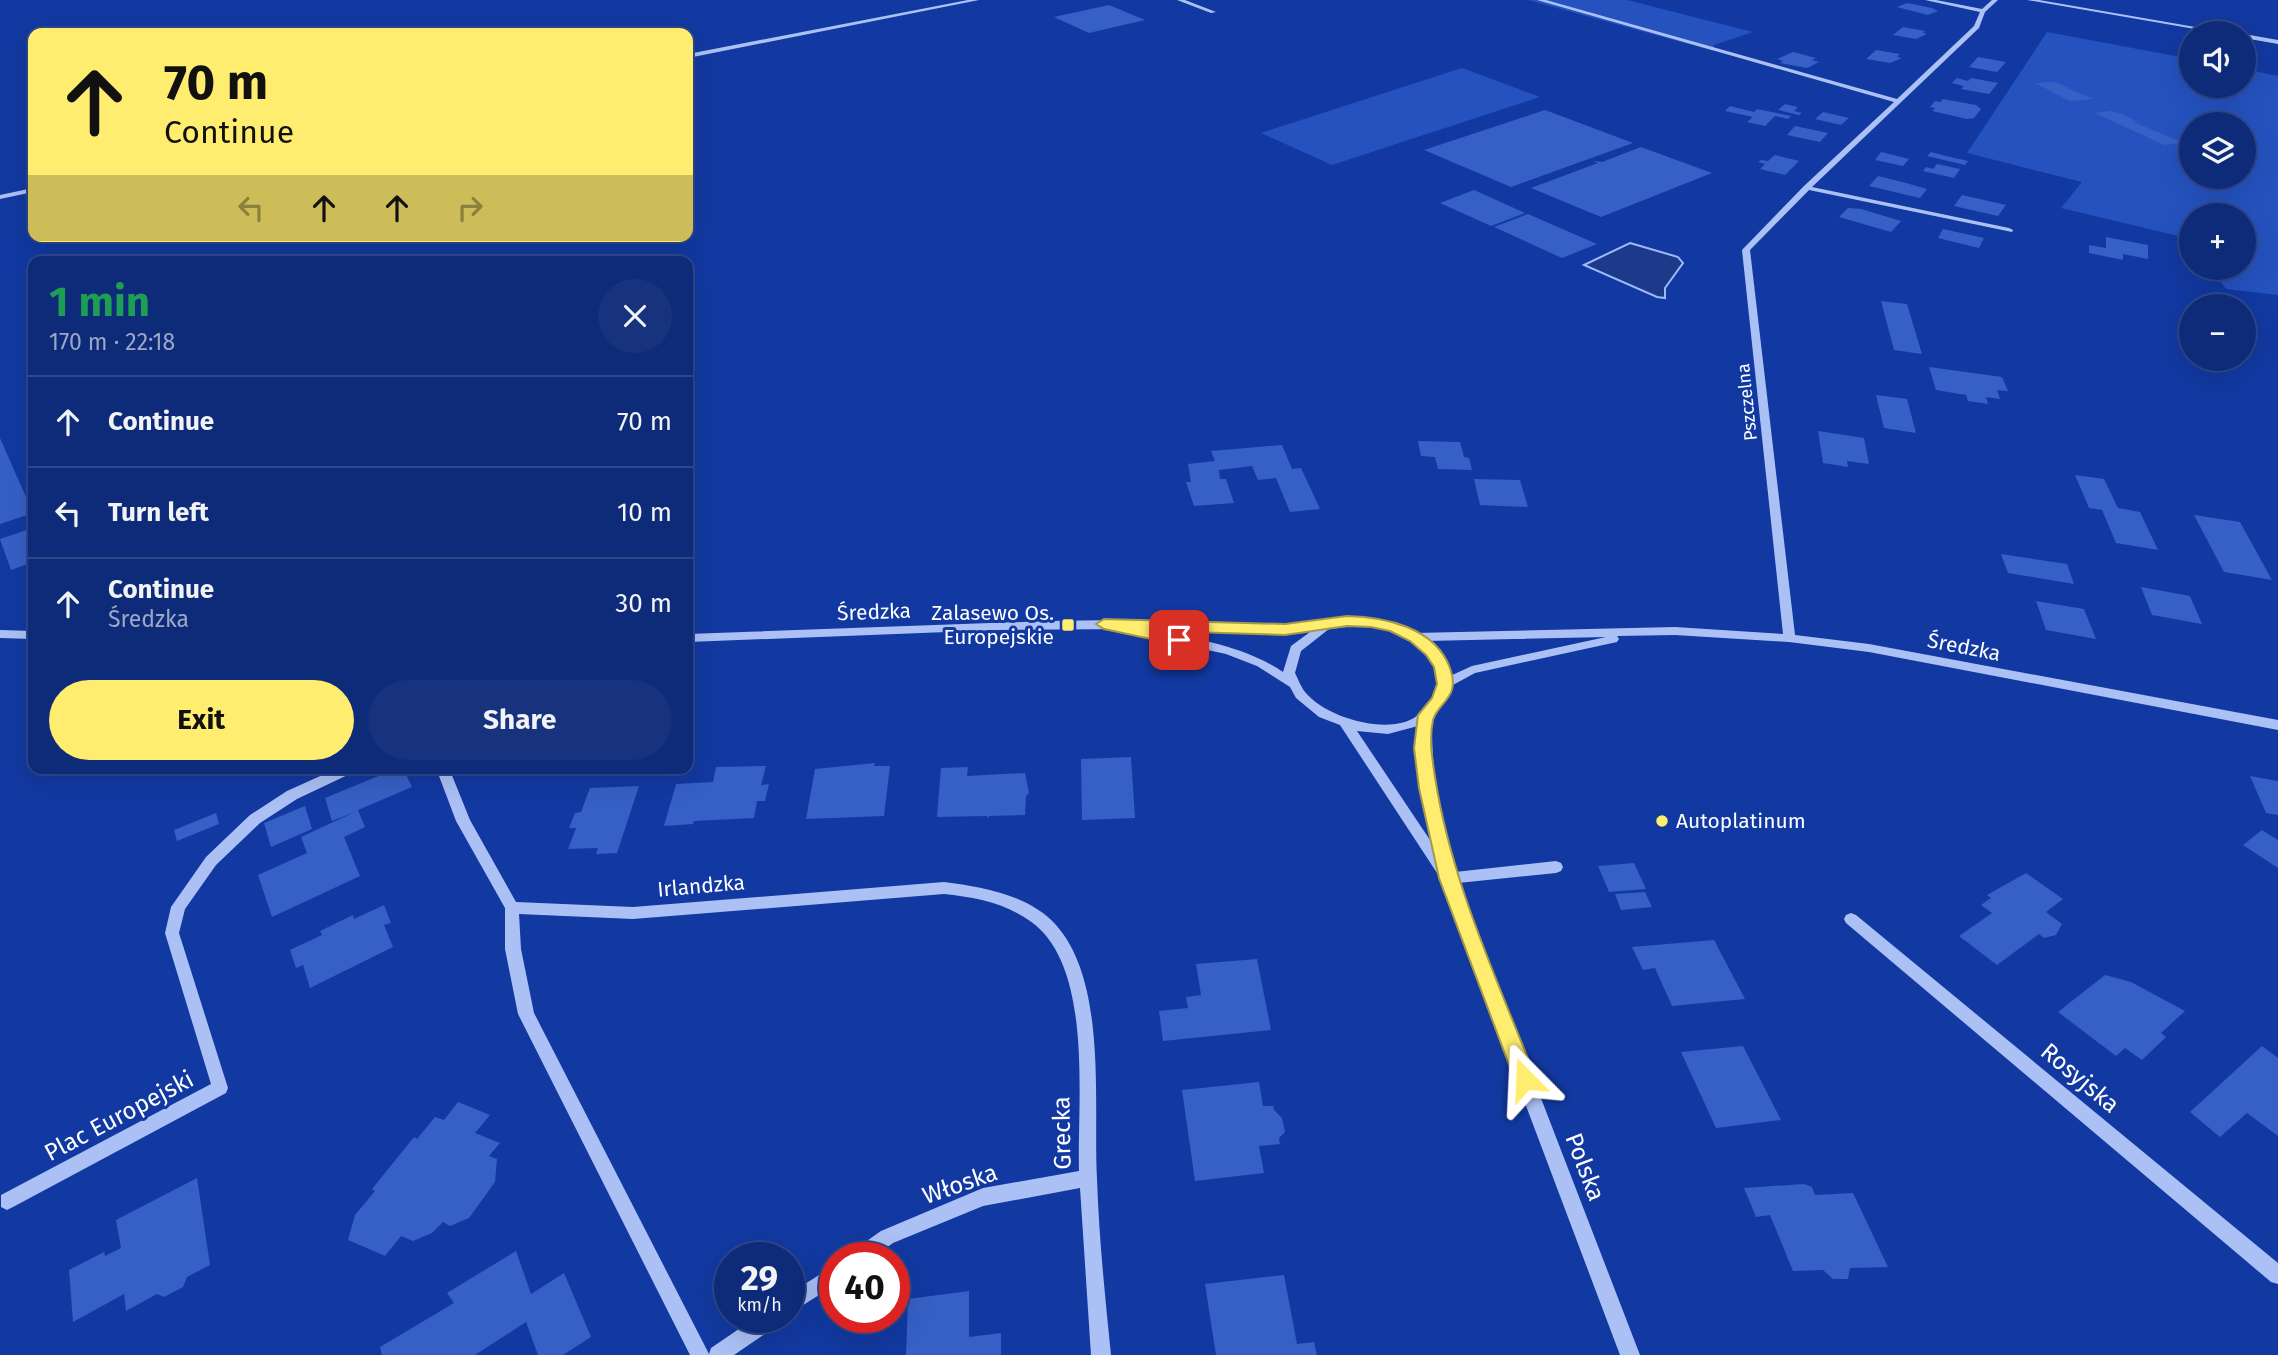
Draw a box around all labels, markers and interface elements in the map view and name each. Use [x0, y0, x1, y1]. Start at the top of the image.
map controls [2179, 21, 2256, 371]
button: sound [2179, 21, 2256, 98]
text: 70 m [164, 53, 268, 112]
icon: ahead [49, 56, 140, 147]
button: layers [2179, 112, 2256, 189]
text: Continue [164, 113, 294, 151]
icon: left [232, 189, 270, 227]
icon: ahead [305, 189, 343, 227]
icon: ahead [378, 189, 416, 227]
icon: right [451, 189, 489, 227]
button: + [2179, 203, 2256, 280]
text: 1 min [49, 277, 150, 327]
button: close [598, 279, 672, 353]
button: − [2179, 294, 2256, 371]
text: 170 m · 22:18 [49, 328, 175, 356]
street label: Pszczelna [1732, 362, 1762, 442]
icon: ahead [49, 403, 87, 441]
text: Continue [108, 406, 214, 437]
text: 70 m [617, 406, 672, 437]
icon: left [49, 494, 87, 532]
text: Turn left [108, 497, 209, 528]
text: 10 m [617, 497, 672, 528]
text: Continue [108, 574, 214, 605]
icon: ahead [49, 585, 87, 623]
text: 30 m [615, 588, 672, 619]
street label: Średzka [837, 598, 911, 626]
place label: Zalasewo Os. Europejskie [931, 600, 1054, 650]
text: Średzka [108, 605, 189, 633]
pin [1149, 610, 1209, 670]
marker: Zalasewo Os. Europejskie [1060, 617, 1076, 633]
icon: arrive [1160, 621, 1198, 659]
street label: Średzka [1925, 627, 2003, 667]
button: Exit [49, 680, 354, 760]
button: Share [368, 680, 672, 760]
place label: Autoplatinum [1676, 808, 1806, 834]
marker: Autoplatinum [1654, 813, 1670, 829]
street label: Irlandzka [656, 869, 746, 903]
street label: Rosyjska [2035, 1037, 2125, 1119]
position arrow [1488, 1042, 1562, 1116]
street label: Plac Europejski [40, 1065, 198, 1167]
street label: Grecka [1047, 1096, 1077, 1170]
street label: Polska [1559, 1129, 1611, 1205]
street label: Włoska [919, 1158, 1001, 1210]
speed limit sign: 40 [819, 1242, 910, 1333]
text: 29 [741, 1257, 778, 1299]
text: km/h [737, 1294, 782, 1316]

